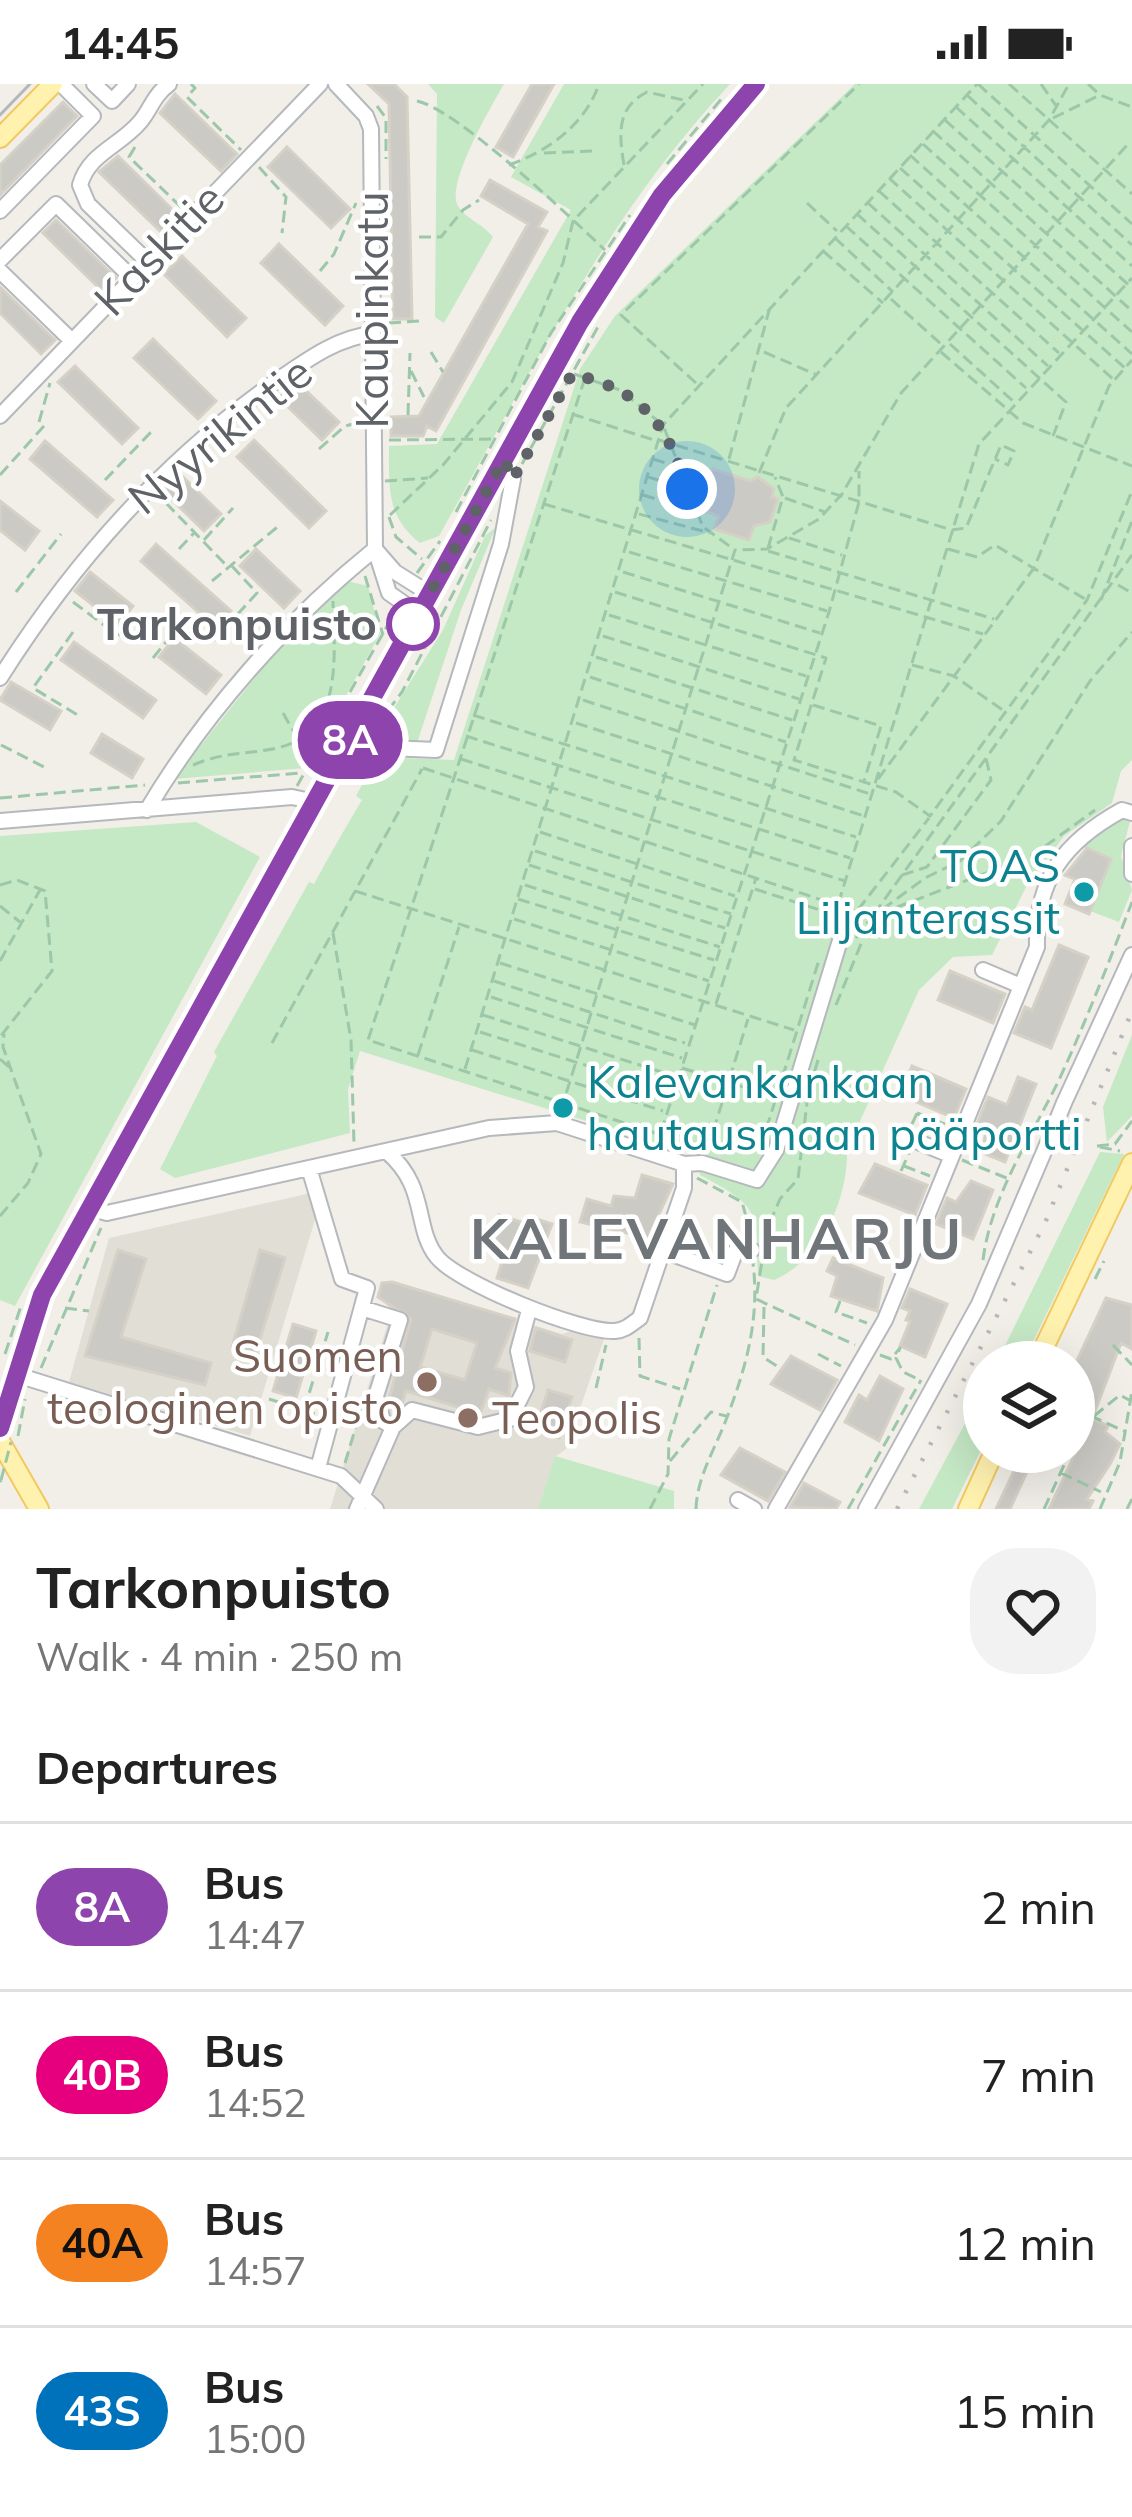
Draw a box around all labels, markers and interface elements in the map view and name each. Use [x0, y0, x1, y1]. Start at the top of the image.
text: 14:45 [60, 14, 179, 70]
street label: Kaskitie [82, 170, 235, 326]
street label: Kaupinkatu [343, 191, 399, 429]
street label: Nyyrikintie [116, 343, 323, 525]
your location [657, 459, 717, 519]
place label: Tarkonpuisto [97, 595, 377, 651]
marker: Tarkonpuisto [388, 599, 438, 649]
line badge: 8A [296, 701, 404, 779]
text: 8A [322, 713, 378, 766]
place label: TOAS Liljanterassit [796, 837, 1060, 945]
marker: TOAS Liljanterassit [1071, 879, 1097, 905]
place label: Kalevankankaan hautausmaan pääportti [587, 1053, 1082, 1161]
marker: Kalevankankaan hautausmaan pääportti [550, 1095, 576, 1121]
district label: KALEVANHARJU [470, 1202, 964, 1273]
place label: Suomen teologinen opisto [47, 1327, 403, 1435]
map controls [963, 1341, 1095, 1473]
button: layers [963, 1341, 1095, 1473]
marker: Suomen teologinen opisto [414, 1369, 440, 1395]
place label: Teopolis [492, 1389, 662, 1445]
marker: Teopolis [455, 1405, 481, 1431]
button: heart [970, 1548, 1096, 1674]
text: Tarkonpuisto [36, 1551, 391, 1622]
text: Walk · 4 min · 250 m [36, 1632, 403, 1681]
text: Departures [36, 1739, 278, 1795]
text: Bus [204, 1854, 284, 1910]
text: 2 min [981, 1879, 1096, 1935]
text: 8A [74, 1880, 130, 1933]
text: 14:47 [204, 1910, 307, 1959]
text: Bus [204, 2022, 284, 2078]
text: 7 min [981, 2047, 1096, 2103]
text: 40B [62, 2048, 142, 2101]
text: 14:52 [204, 2078, 307, 2127]
text: Bus [204, 2190, 284, 2246]
text: 12 min [954, 2215, 1096, 2271]
text: 40A [61, 2216, 143, 2269]
text: 14:57 [204, 2246, 307, 2295]
text: Bus [204, 2358, 284, 2414]
text: 15 min [954, 2383, 1096, 2439]
text: 43S [63, 2384, 141, 2437]
text: 15:00 [204, 2414, 307, 2463]

